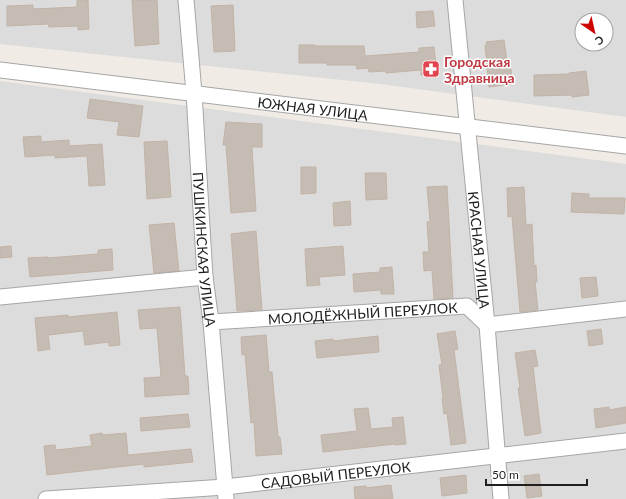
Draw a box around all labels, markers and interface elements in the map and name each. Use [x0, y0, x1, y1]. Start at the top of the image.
north arrow [574, 12, 614, 52]
text: С [593, 33, 607, 49]
place label: Городская Здравница [444, 53, 515, 86]
pharmacy icon: Городская Здравница [421, 59, 441, 79]
street label: ЮЖНАЯ УЛИЦА [257, 93, 369, 123]
street label: ПУШКИНСКАЯ УЛИЦА [190, 171, 220, 328]
street label: КРАСНАЯ УЛИЦА [465, 190, 494, 310]
street label: МОЛОДЁЖНЫЙ ПЕРЕУЛОК [267, 298, 459, 327]
street label: САДОВЫЙ ПЕРЕУЛОК [260, 457, 412, 491]
scale bar [486, 461, 587, 487]
text: 50 m [492, 467, 519, 482]

